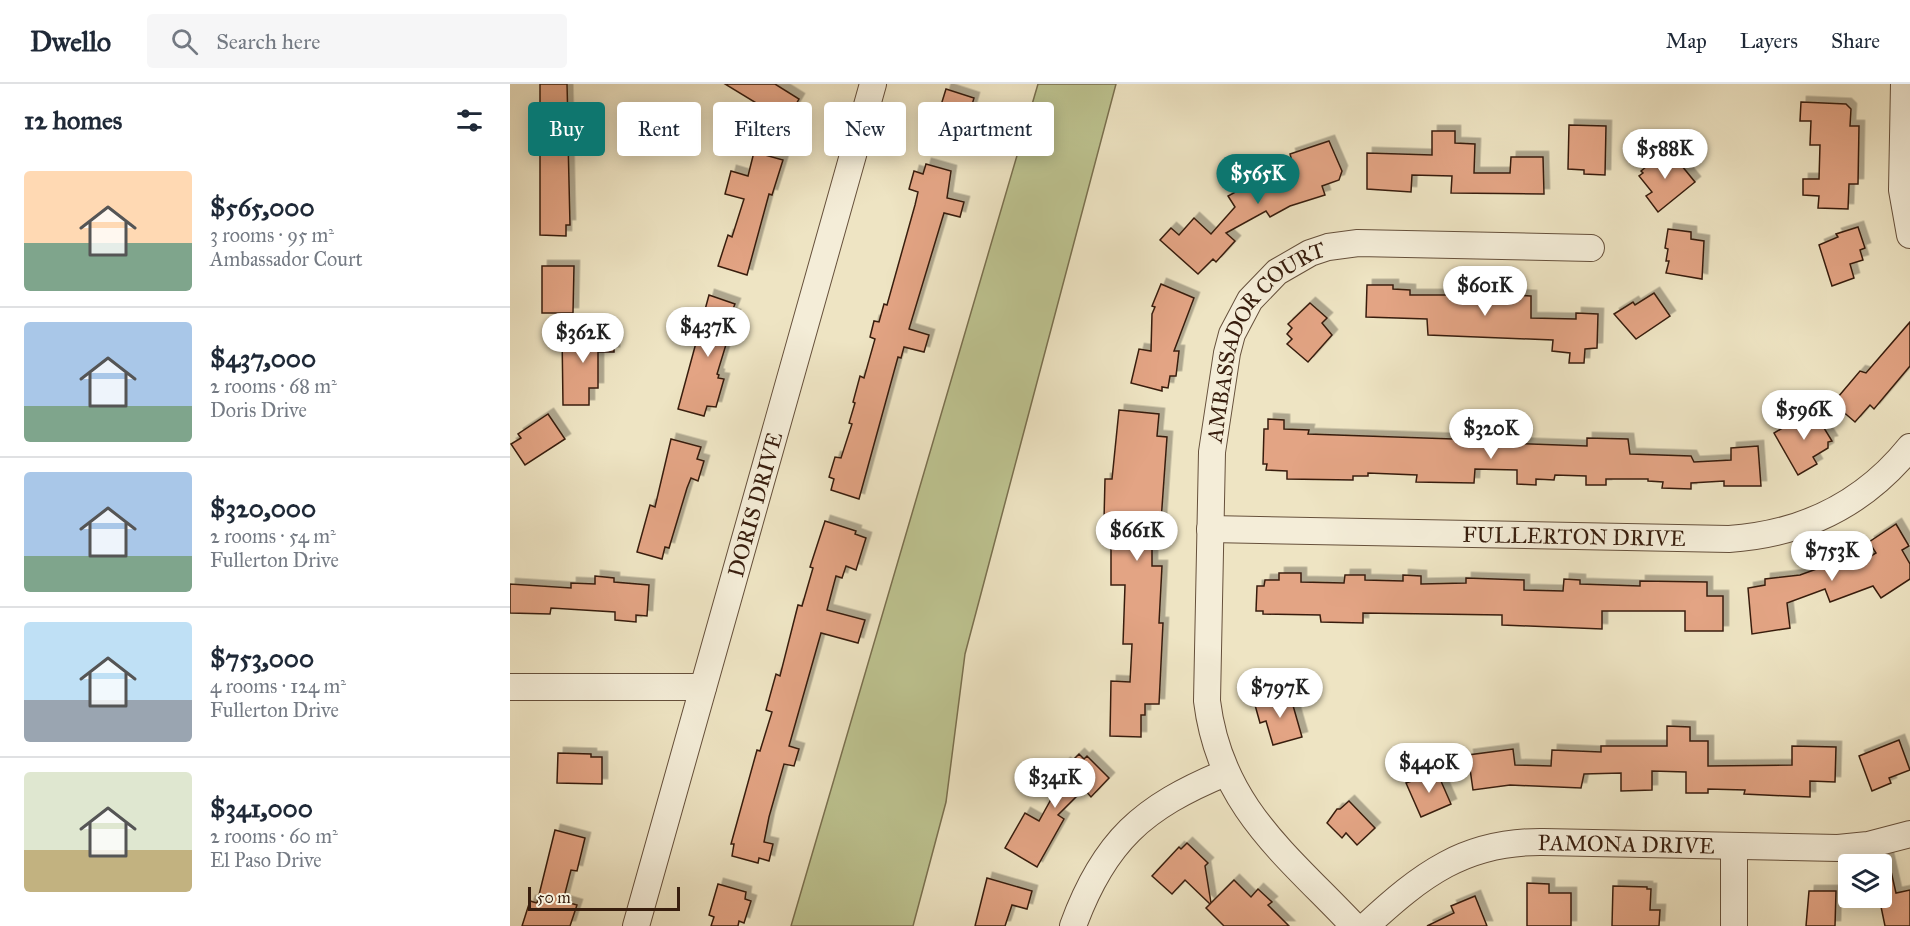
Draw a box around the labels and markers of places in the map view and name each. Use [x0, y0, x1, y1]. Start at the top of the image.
pin: $588K [1623, 129, 1707, 180]
pin: $565K [1216, 154, 1300, 205]
pin: $601K [1443, 266, 1527, 317]
pin: $437K [666, 307, 750, 358]
pin: $362K [541, 313, 625, 364]
pin: $596K [1762, 390, 1846, 441]
pin: $320K [1449, 409, 1533, 460]
pin: $661K [1095, 511, 1179, 562]
pin: $753K [1790, 531, 1874, 582]
pin: $797K [1238, 668, 1322, 719]
pin: $440K [1387, 743, 1471, 794]
pin: $341K [1013, 758, 1097, 809]

